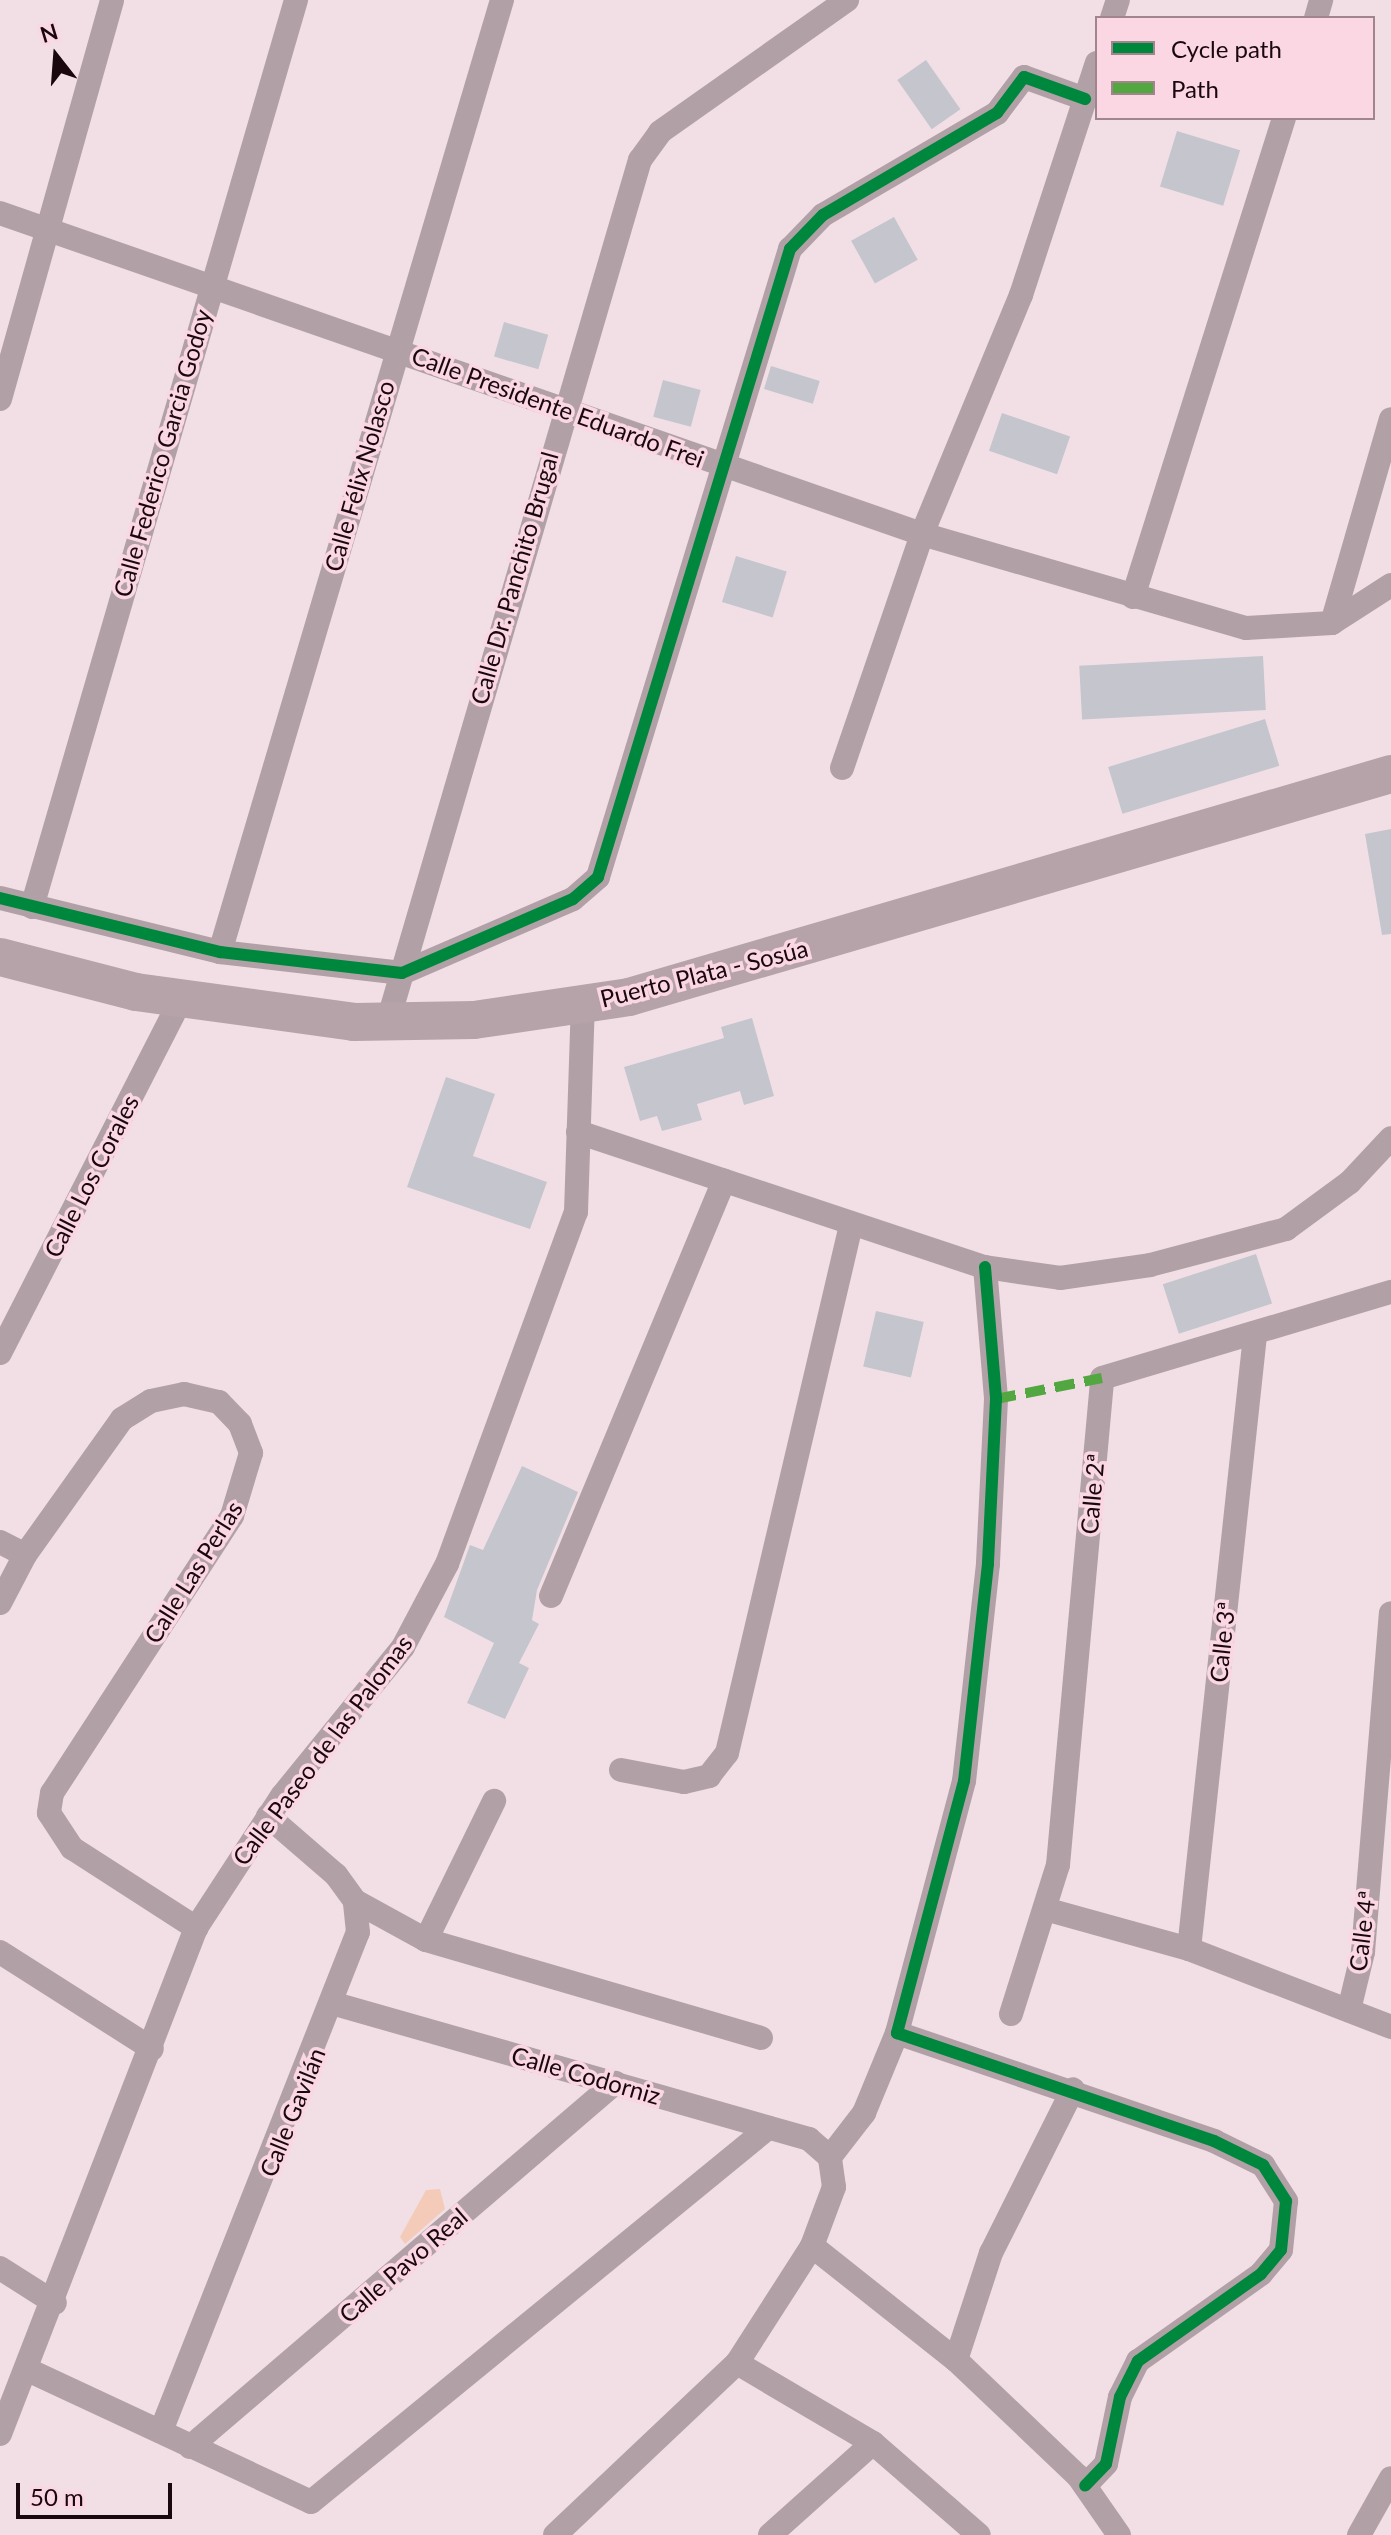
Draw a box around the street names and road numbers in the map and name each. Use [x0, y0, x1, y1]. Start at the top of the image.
street label: Calle Federico Garcia Godoy [107, 306, 217, 600]
street label: Calle Presidente Eduardo Frei [408, 341, 708, 473]
street label: Calle Félix Nolasco [318, 377, 400, 575]
street label: Calle Dr. Panchito Brugal [464, 448, 564, 708]
street label: Puerto Plata - Sosúa [597, 933, 811, 1013]
street label: Calle Los Corales [38, 1090, 144, 1262]
street label: Calle 2ª [1074, 1452, 1110, 1536]
street label: Calle Las Perlas [138, 1496, 248, 1648]
street label: Calle 3ª [1203, 1600, 1241, 1684]
street label: Calle Paseo de las Palomas [226, 1629, 418, 1871]
street label: Calle 4ª [1343, 1889, 1381, 1973]
street label: Calle Codorniz [508, 2040, 664, 2110]
street label: Calle Gavilán [253, 2043, 331, 2181]
street label: Calle Pavo Real [333, 2202, 473, 2328]

